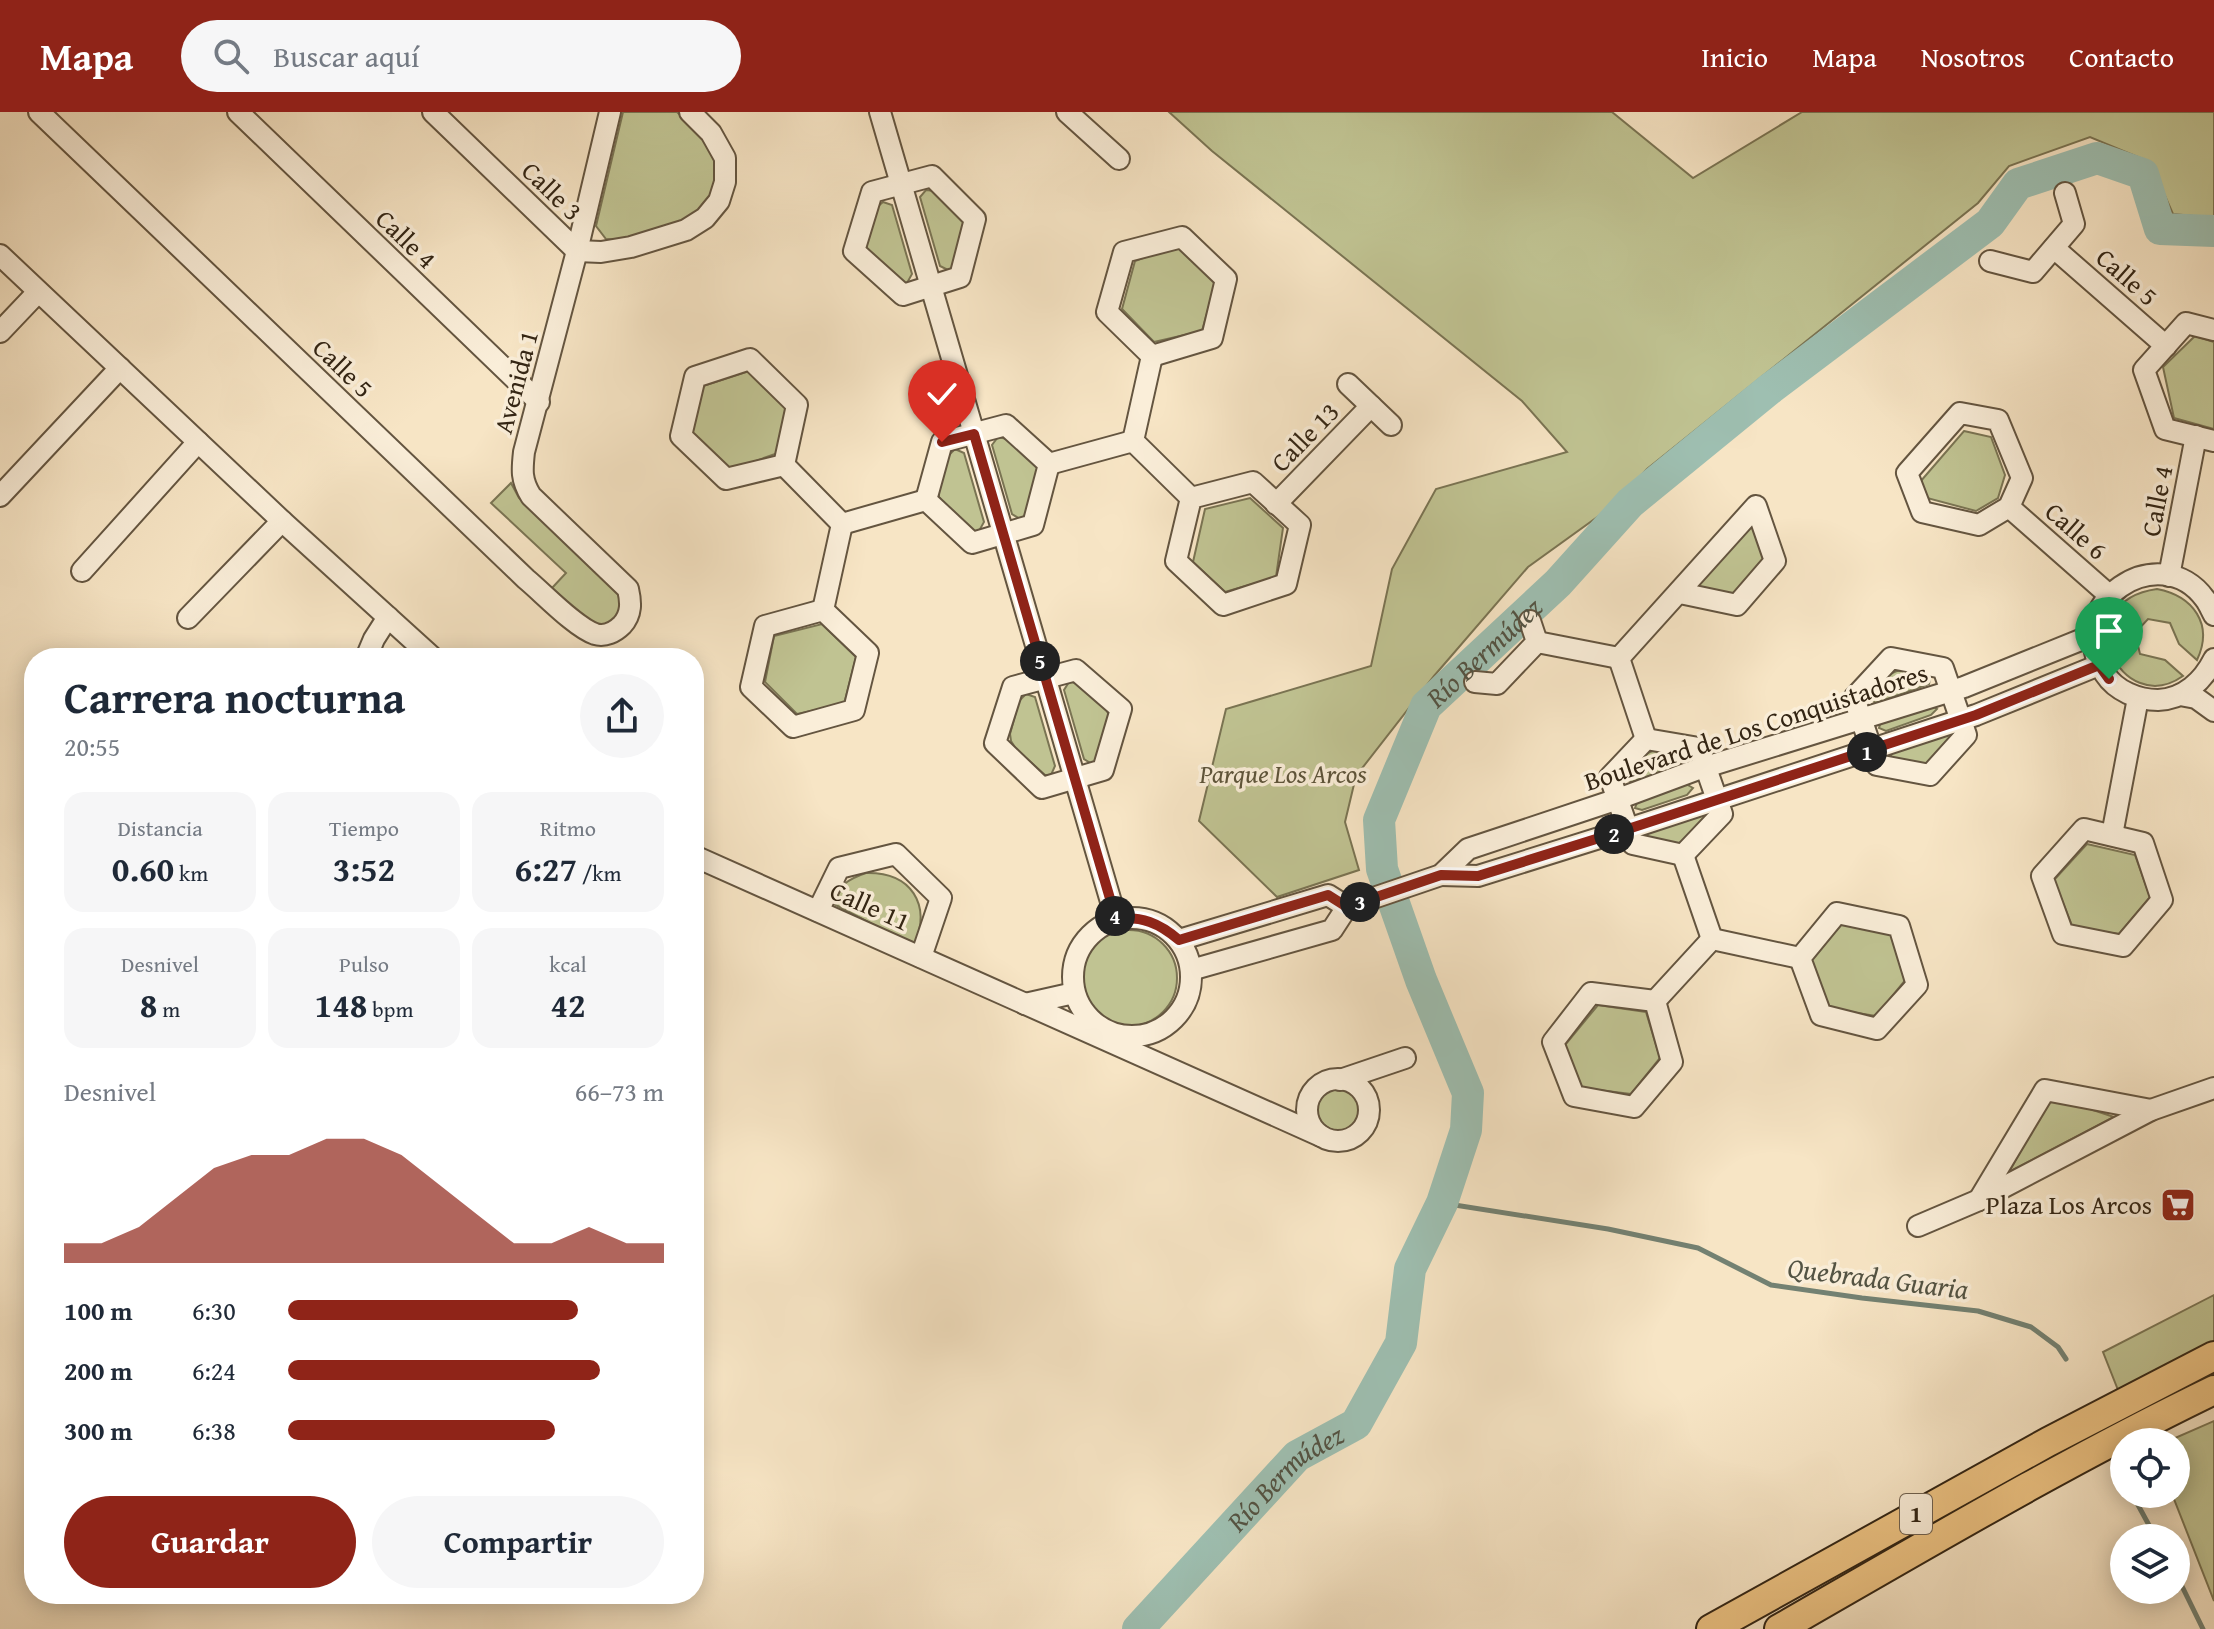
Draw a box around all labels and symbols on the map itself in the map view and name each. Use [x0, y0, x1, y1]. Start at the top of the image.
street label: Calle 3 [513, 152, 592, 229]
street label: Calle 4 [367, 200, 446, 277]
street label: Calle 5 [2088, 238, 2167, 315]
street label: Avenida 1 [483, 326, 548, 438]
street label: Calle 5 [304, 329, 383, 406]
pin [908, 360, 976, 442]
street label: Calle 13 [1261, 393, 1348, 480]
street label: Calle 4 [2131, 462, 2182, 540]
street label: Calle 6 [2037, 492, 2116, 569]
water label: Río Bermúdez [1415, 587, 1551, 717]
pin [2075, 597, 2143, 679]
pin: 5 [1020, 641, 1060, 681]
street label: Boulevard de Los Conquistadores [1579, 653, 1933, 801]
pin: 1 [1847, 732, 1887, 772]
park label: Parque Los Arcos [1198, 754, 1367, 793]
pin: 2 [1594, 814, 1634, 854]
street label: Calle 11 [824, 871, 916, 940]
pin: 3 [1340, 882, 1380, 922]
pin: 4 [1095, 896, 1135, 936]
place label: Plaza Los Arcos [1986, 1185, 2152, 1224]
supermarket icon: Plaza Los Arcos [2159, 1186, 2197, 1224]
water label: Quebrada Guaria [1785, 1246, 1971, 1309]
water label: Río Bermúdez [1216, 1413, 1351, 1541]
road number: 1 [1900, 1494, 1932, 1534]

